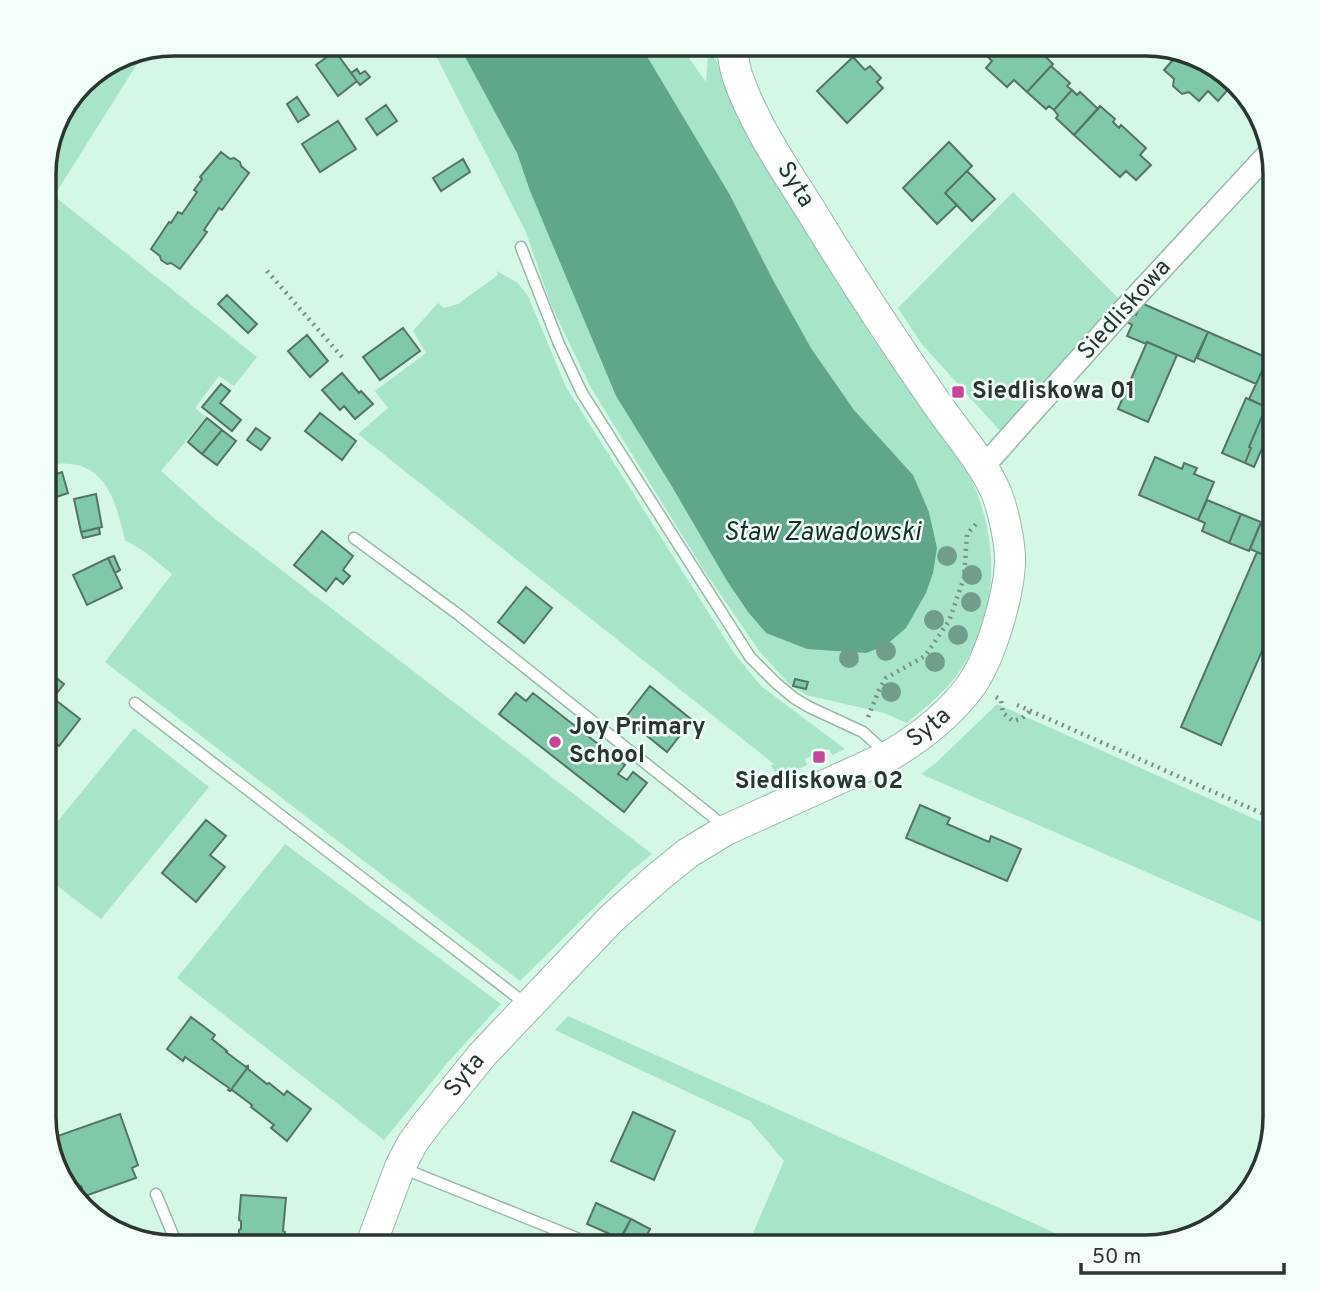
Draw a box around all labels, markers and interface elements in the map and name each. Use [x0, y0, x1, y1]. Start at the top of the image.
street label: Syta [769, 157, 821, 213]
street label: Siedliskowa [1072, 253, 1178, 367]
place label: Siedliskowa 01 [972, 377, 1135, 407]
marker: Siedliskowa 01 [950, 384, 966, 400]
water label: Staw Zawadowski [723, 517, 922, 550]
street label: Syta [901, 702, 958, 755]
place label: Joy Primary School [569, 713, 706, 771]
marker: Joy Primary School [547, 734, 563, 750]
marker: Siedliskowa 02 [811, 749, 827, 765]
place label: Siedliskowa 02 [735, 767, 903, 797]
street label: Syta [438, 1048, 492, 1104]
scale bar [1081, 1232, 1284, 1276]
text: 50 m [1092, 1244, 1141, 1271]

